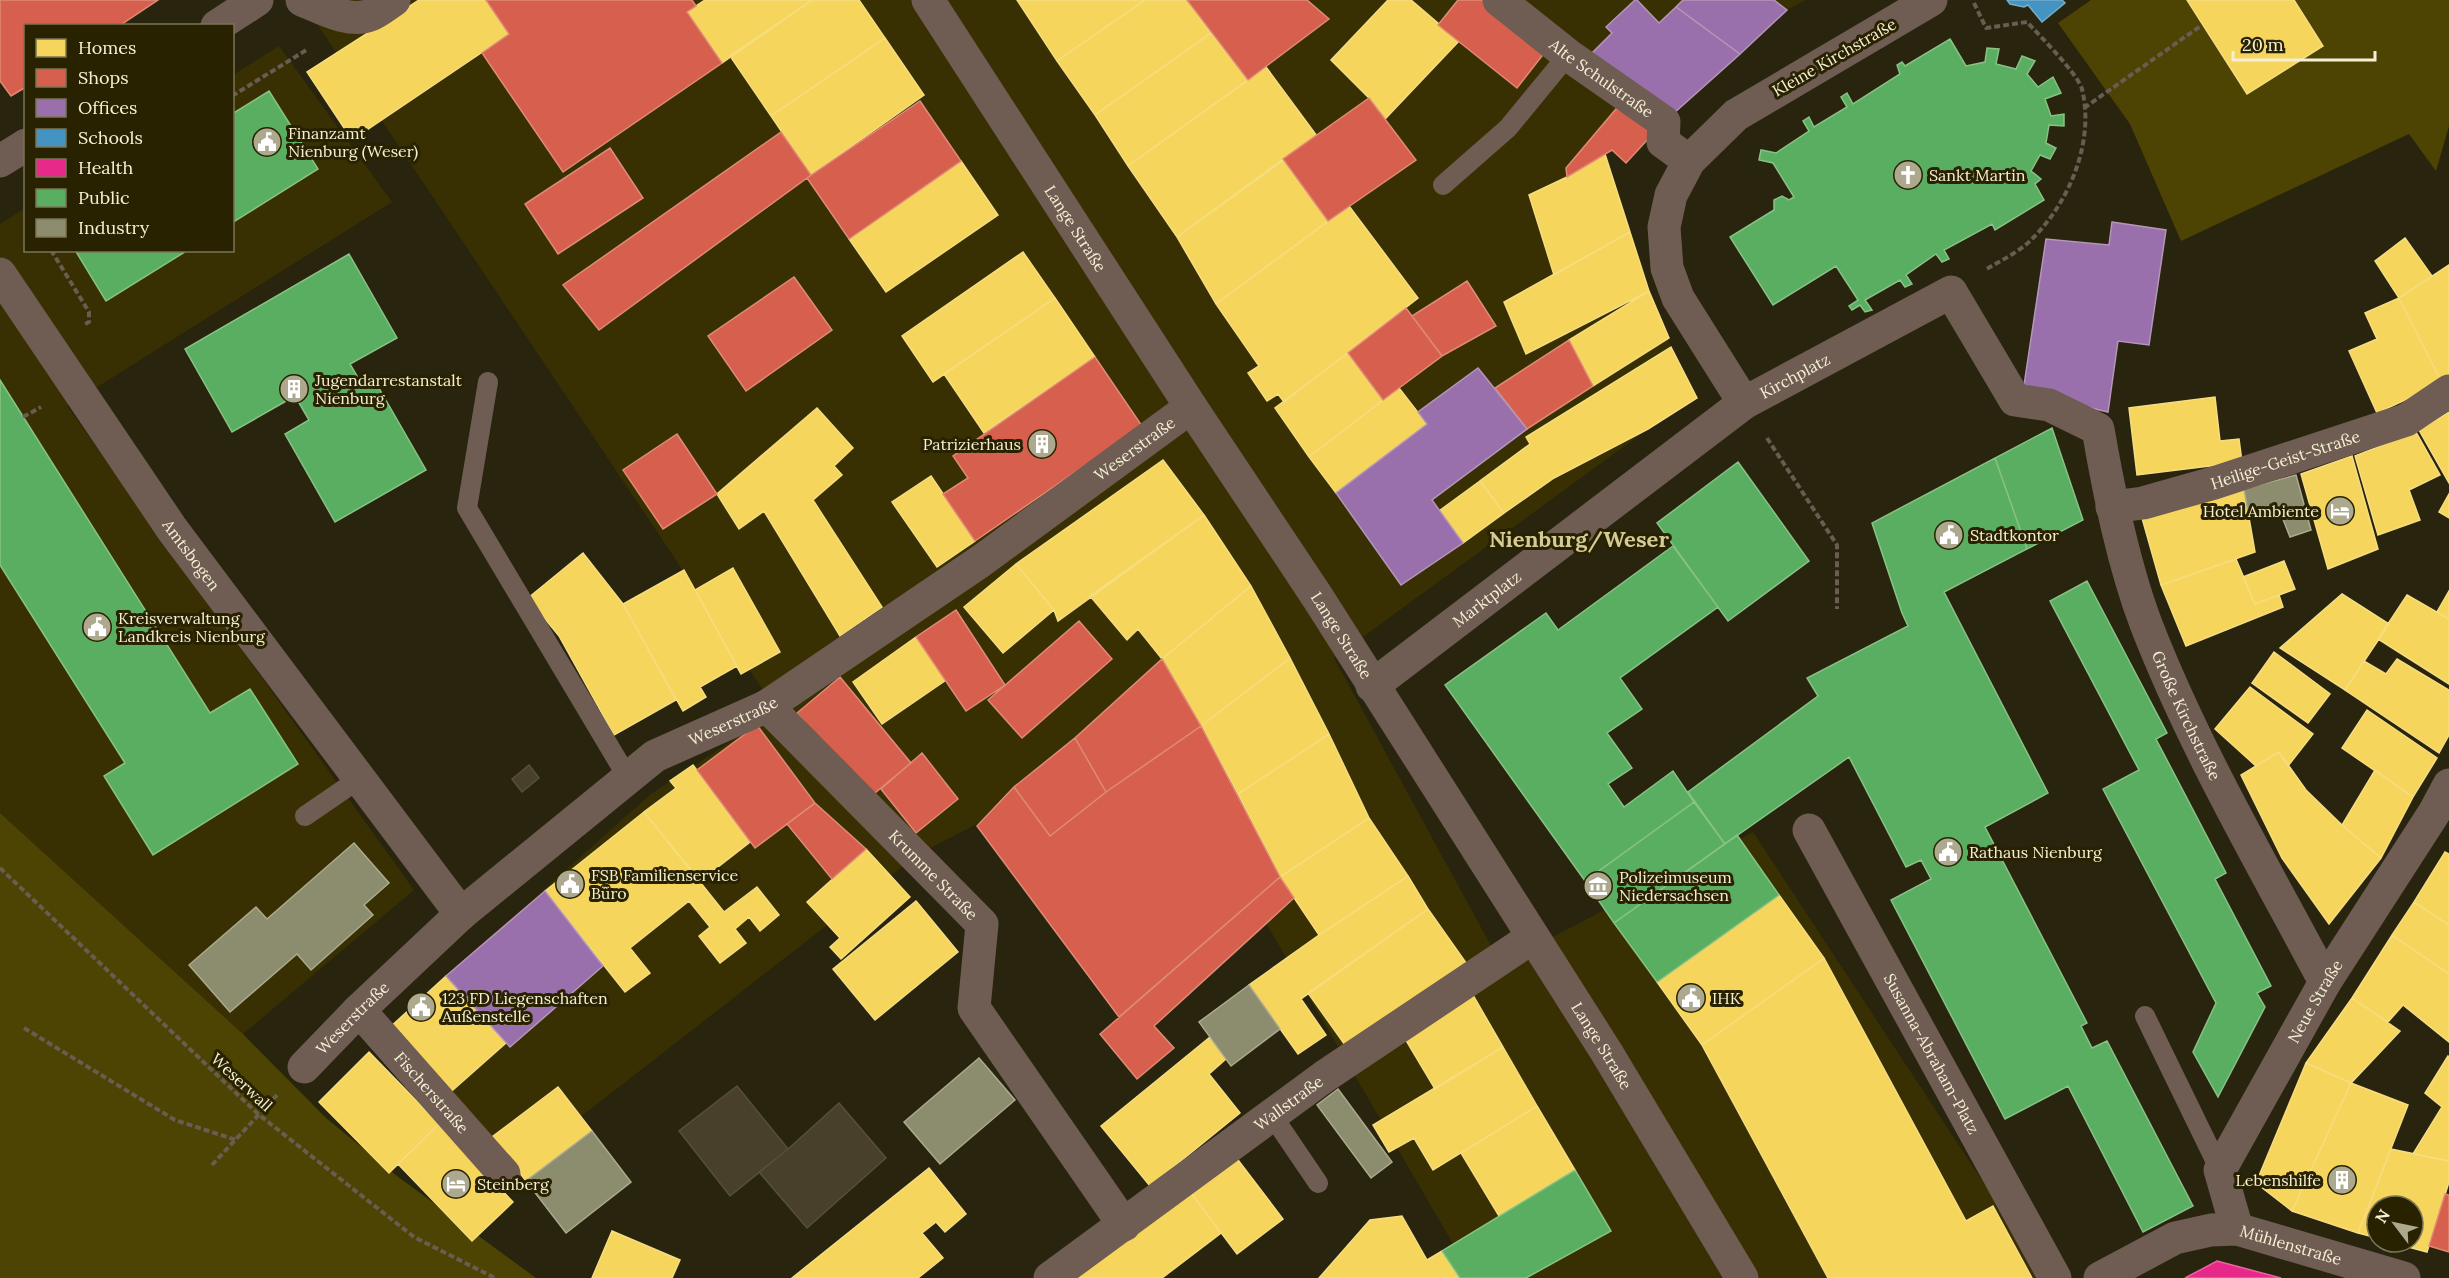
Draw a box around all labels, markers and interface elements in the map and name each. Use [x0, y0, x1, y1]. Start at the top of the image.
street label: Kleine Kirchstraße [1769, 13, 1900, 101]
legend [24, 24, 234, 252]
scale bar [2233, 24, 2376, 62]
text: 20 m [2242, 33, 2284, 56]
street label: Alte Schulstraße [1545, 34, 1658, 122]
text: Homes [78, 36, 136, 59]
text: Shops [78, 66, 129, 89]
text: Offices [78, 96, 137, 119]
place label: Finanzamt Nienburg (Weser) [288, 123, 418, 162]
text: Schools [78, 126, 143, 149]
public building icon: Finanzamt Nienburg (Weser) [251, 126, 283, 158]
text: Health [78, 156, 134, 179]
church icon: Sankt Martin [1892, 159, 1924, 191]
place label: Sankt Martin [1929, 165, 2026, 185]
street label: Lange Straße [1040, 181, 1111, 276]
text: Public [78, 186, 130, 209]
text: Industry [78, 216, 150, 239]
street label: Kirchplatz [1756, 349, 1833, 403]
place label: Jugendarrestanstalt Nienburg [314, 370, 463, 408]
building icon: Jugendarrestanstalt Nienburg [278, 373, 310, 405]
street label: Weserstraße [1090, 412, 1179, 485]
street label: Heilige-Geist-Straße [2208, 426, 2363, 493]
building icon: Patrizierhaus [1026, 428, 1058, 460]
place label: Patrizierhaus [923, 434, 1021, 454]
hotel icon: Hotel Ambiente [2324, 495, 2356, 527]
place label: Hotel Ambiente [2203, 501, 2319, 521]
street label: Amtsbogen [158, 515, 225, 595]
public building icon: Stadtkontor [1933, 519, 1965, 551]
district label: Nienburg/Weser [1489, 525, 1669, 553]
place label: Stadtkontor [1970, 525, 2059, 545]
street label: Marktplatz [1448, 566, 1525, 631]
street label: Lange Straße [1307, 588, 1377, 683]
place label: Kreisverwaltung Landkreis Nienburg [118, 608, 266, 646]
public building icon: Kreisverwaltung Landkreis Nienburg [81, 611, 113, 643]
street label: Große Kirchstraße [2148, 648, 2226, 784]
street label: Weserstraße [685, 692, 782, 750]
street label: Krumme Straße [885, 825, 982, 924]
public building icon: Rathaus Nienburg [1932, 836, 1964, 868]
place label: Rathaus Nienburg [1969, 842, 2103, 862]
place label: FSB Familienservice Büro [591, 865, 739, 903]
place label: Polizeimuseum Niedersachsen [1619, 867, 1732, 905]
public building icon: FSB Familienservice Büro [554, 868, 586, 900]
museum icon: Polizeimuseum Niedersachsen [1582, 870, 1614, 902]
street label: Neue Straße [2283, 955, 2347, 1046]
street label: Susanna-Abraham-Platz [1880, 970, 1984, 1137]
street label: Weserstraße [312, 977, 393, 1059]
public building icon: IHK [1675, 982, 1707, 1014]
place label: 123 FD Liegenschaften Außenstelle [441, 988, 608, 1026]
place label: IHK [1712, 988, 1741, 1008]
public building icon: 123 FD Liegenschaften Außenstelle [405, 991, 437, 1023]
street label: Lange Straße [1567, 998, 1637, 1093]
street label: Fischerstraße [390, 1047, 474, 1138]
street label: Weserwall [207, 1049, 277, 1115]
street label: Wallstraße [1250, 1071, 1327, 1135]
building icon: Lebenshilfe [2326, 1164, 2358, 1196]
hotel icon: Steinberg [440, 1168, 472, 1200]
place label: Lebenshilfe [2236, 1170, 2321, 1190]
place label: Steinberg [477, 1174, 550, 1194]
north arrow [2365, 1194, 2425, 1254]
text: N [2371, 1206, 2394, 1227]
street label: Mühlenstraße [2238, 1220, 2344, 1269]

